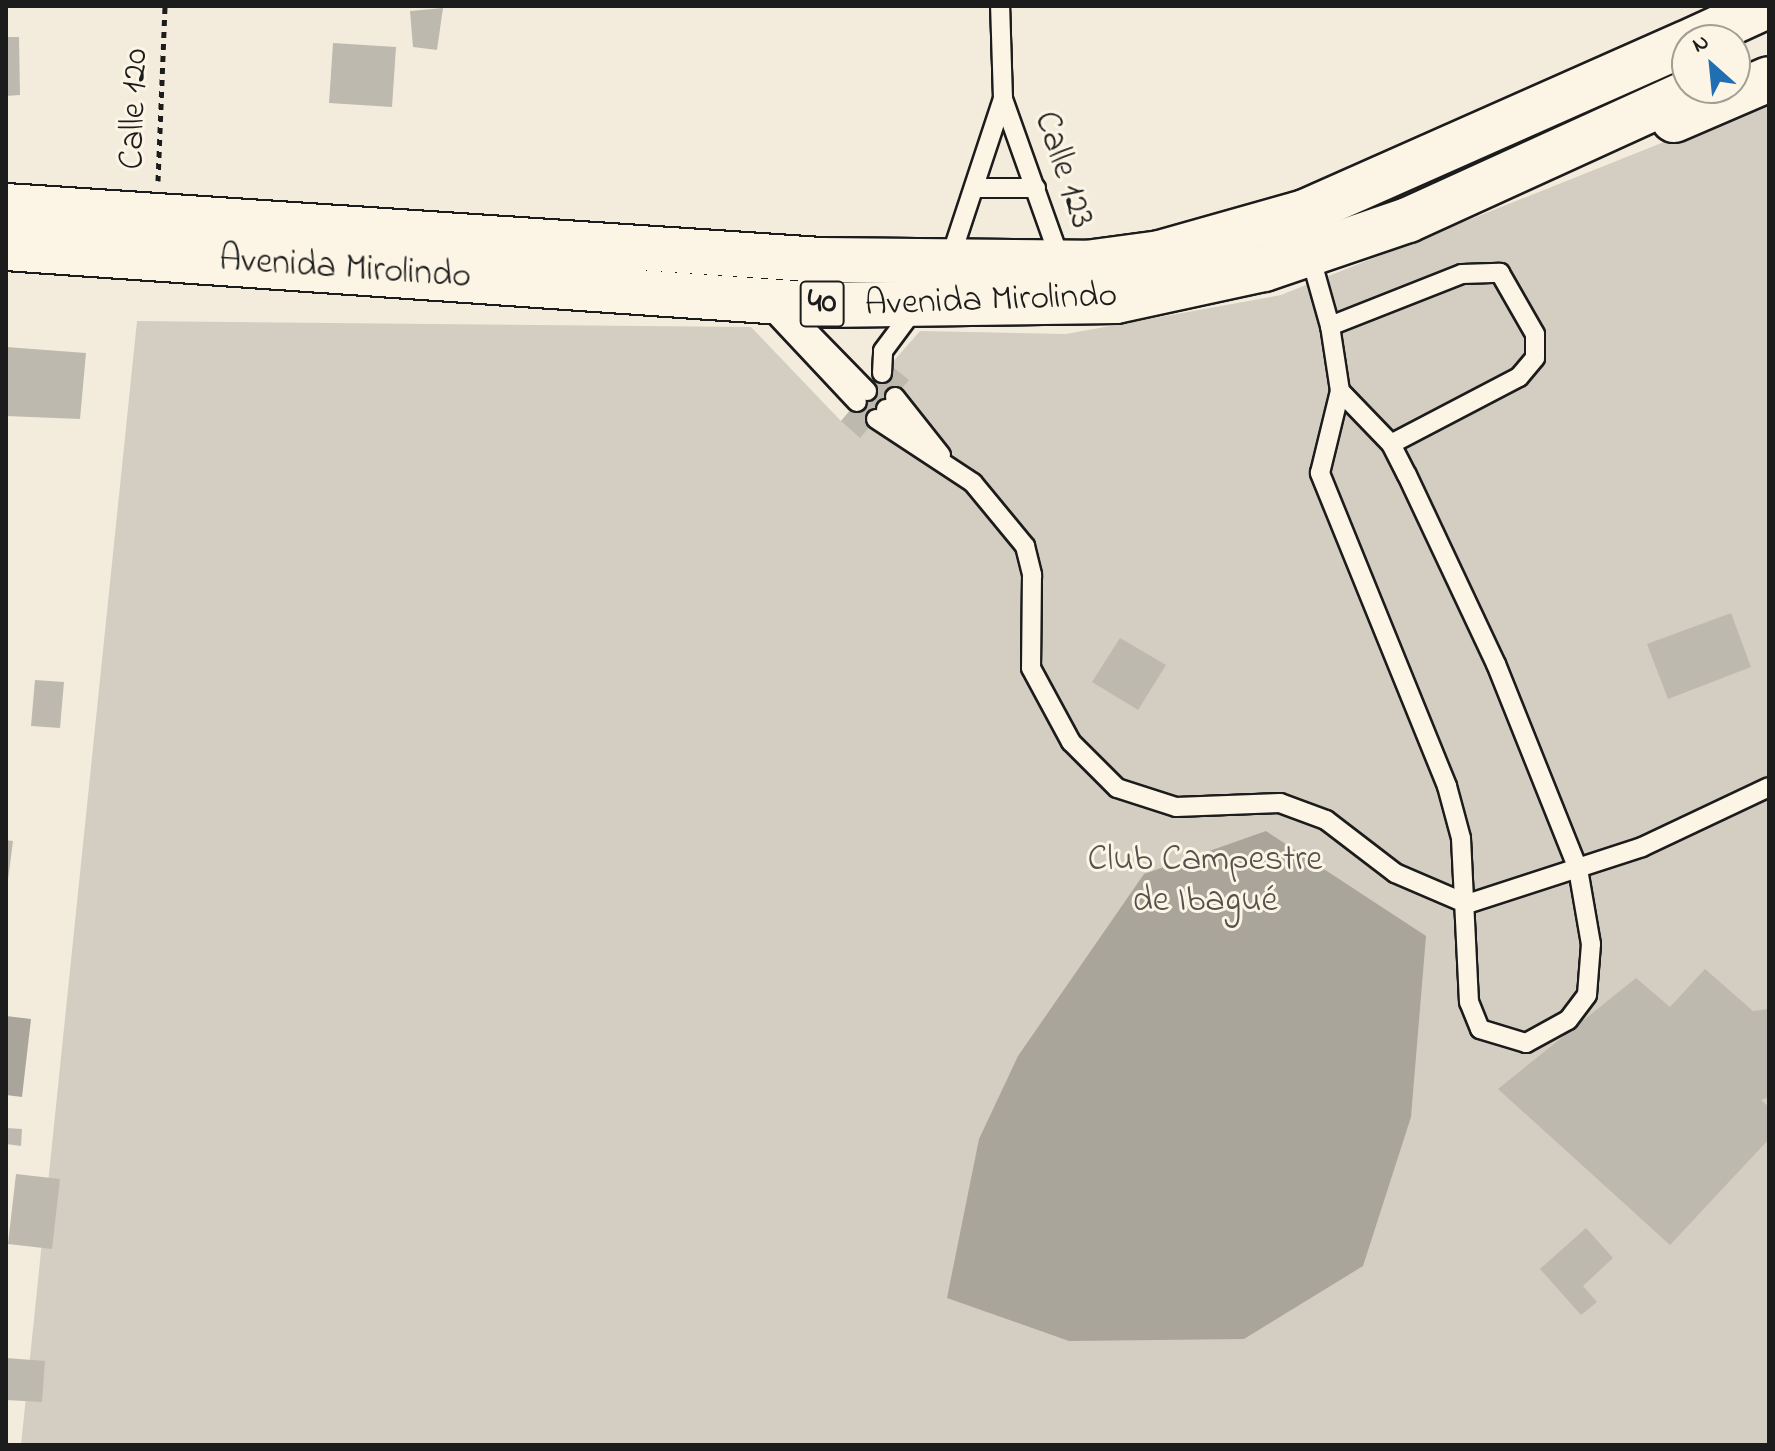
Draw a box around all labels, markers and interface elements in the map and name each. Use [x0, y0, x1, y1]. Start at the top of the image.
north arrow [1671, 24, 1751, 104]
text: N [1687, 27, 1715, 62]
street label: Calle 120 [111, 48, 159, 170]
street label: Calle 123 [1023, 106, 1103, 234]
street label: Avenida Mirolindo [218, 239, 472, 299]
road number: 40 [798, 274, 846, 334]
street label: Avenida Mirolindo [864, 275, 1118, 327]
park label: Club Campestre de Ibagué [1088, 838, 1322, 923]

